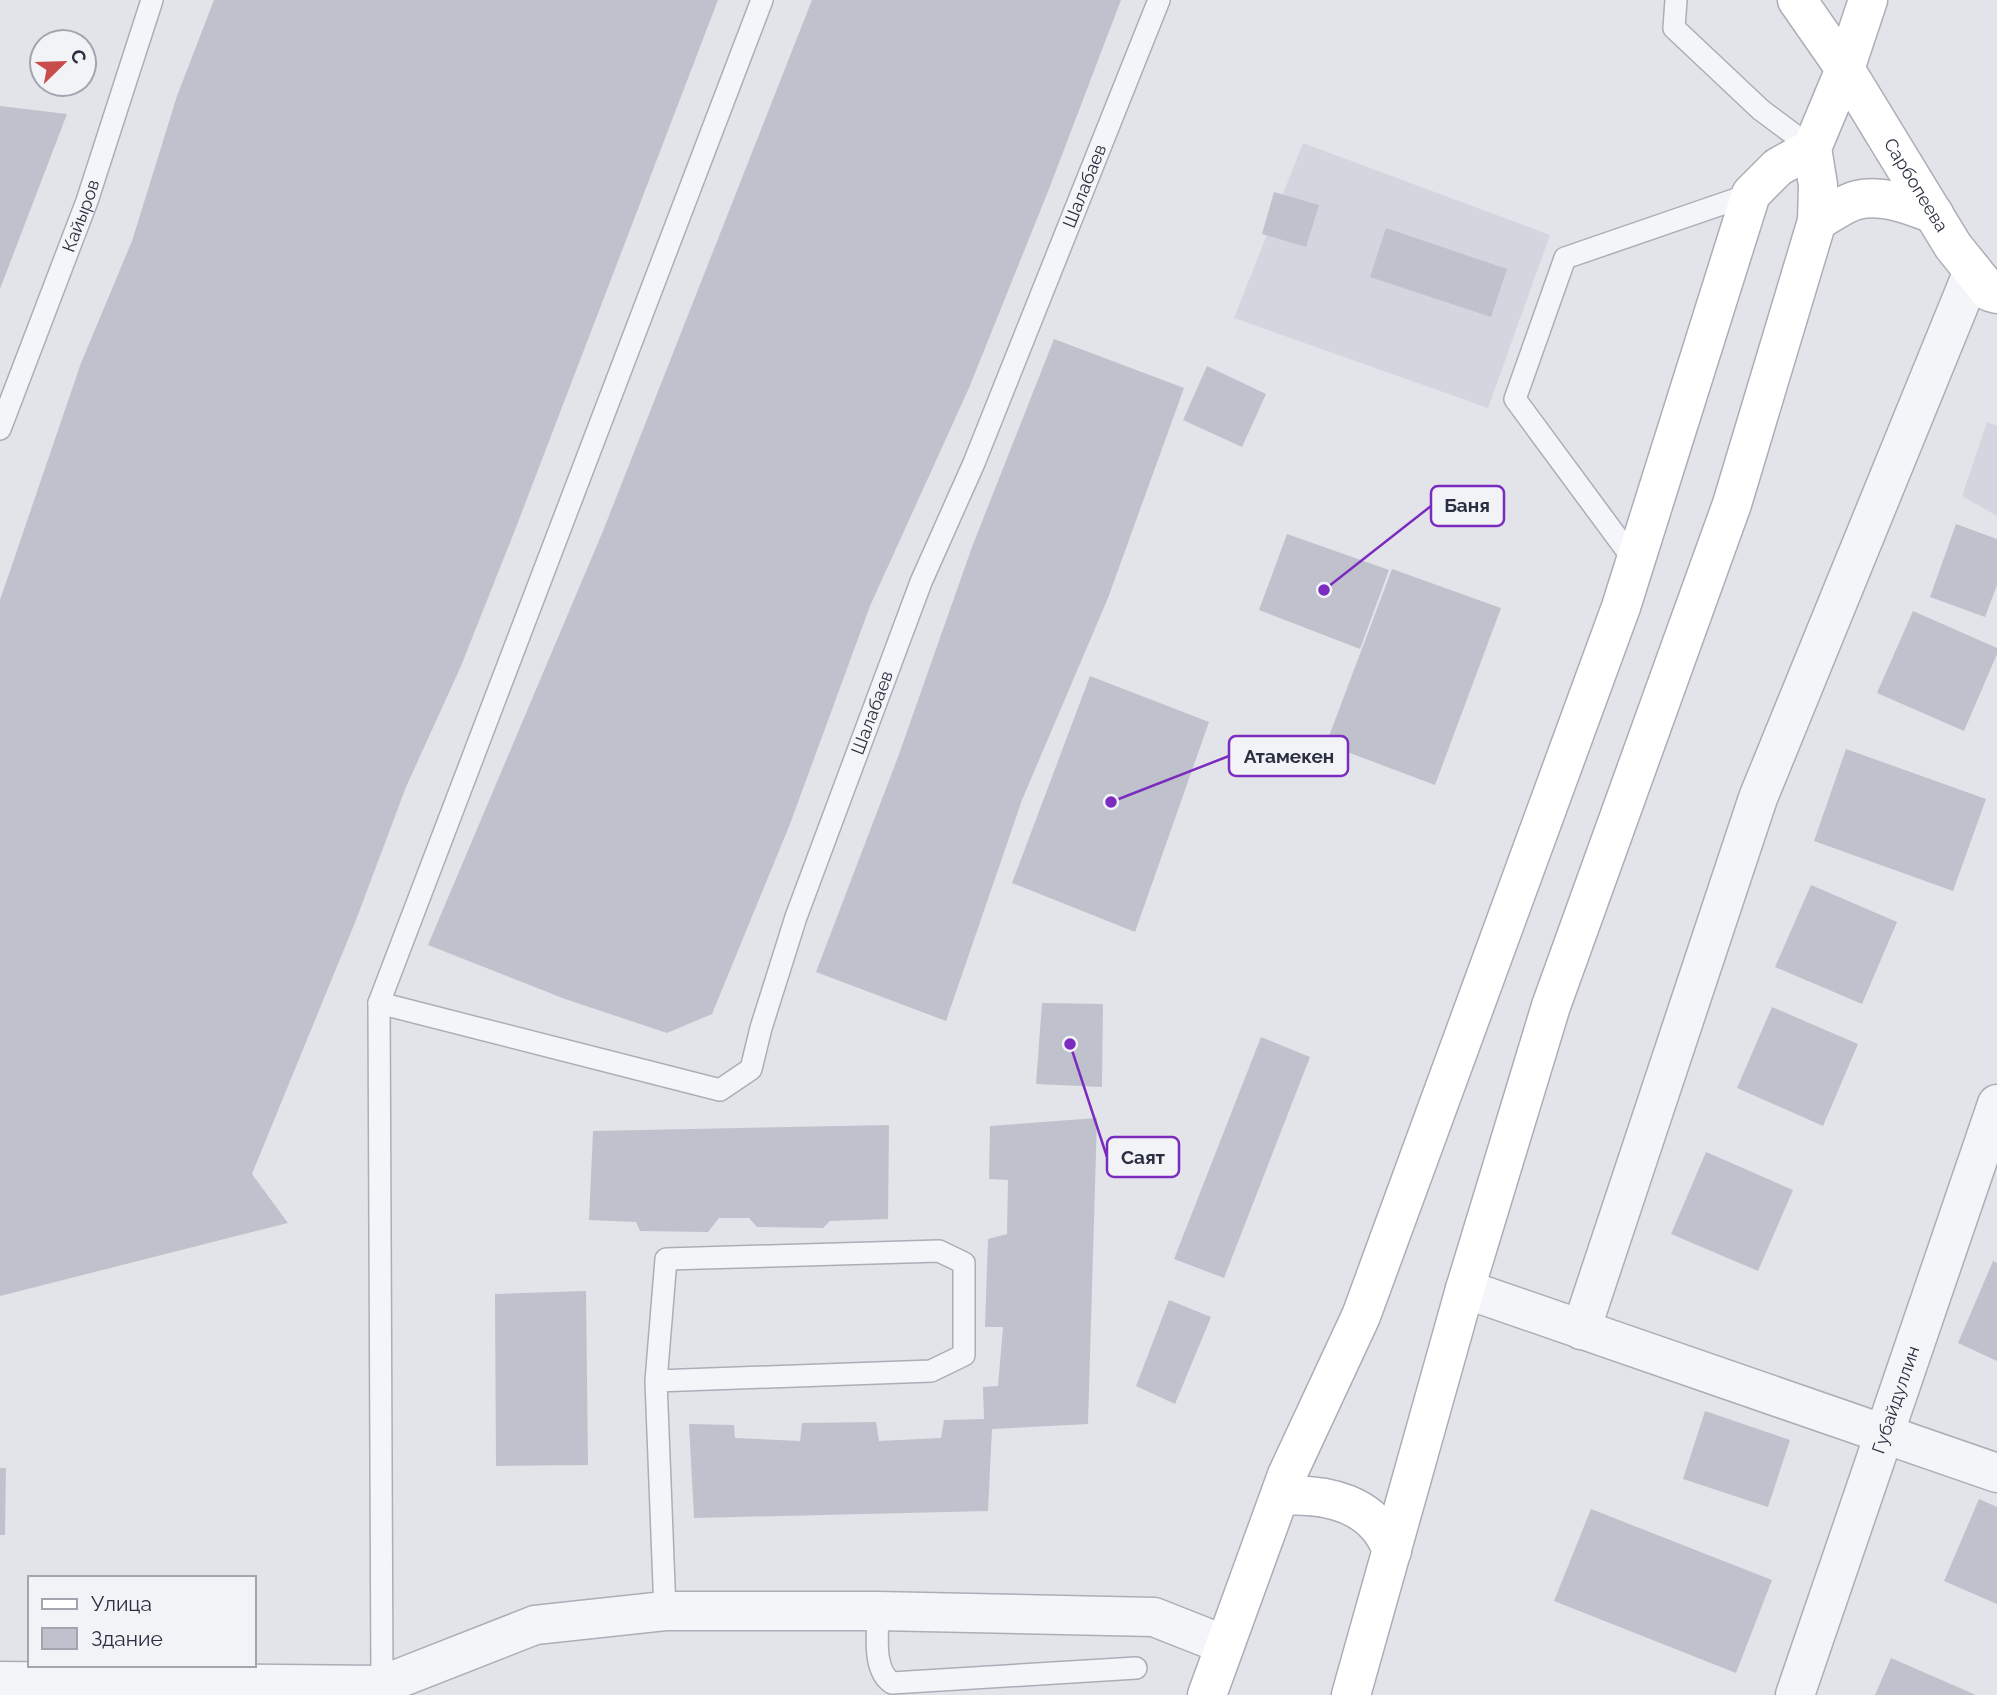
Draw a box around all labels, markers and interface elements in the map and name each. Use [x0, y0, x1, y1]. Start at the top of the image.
north arrow [28, 28, 98, 98]
text: С [66, 46, 91, 67]
street label: Сарбопеева [1880, 134, 1953, 235]
street label: Шалабаев [1058, 141, 1110, 231]
street label: Кайыров [58, 177, 103, 255]
callout: Баня [1431, 486, 1504, 526]
text: Баня [1444, 494, 1490, 516]
street label: Шалабаев [847, 668, 897, 757]
callout: Атамекен [1229, 736, 1348, 776]
text: Атамекен [1244, 745, 1334, 767]
callout: Саят [1107, 1137, 1179, 1177]
text: Саят [1121, 1146, 1166, 1168]
street label: Губайдуллин [1867, 1343, 1924, 1456]
legend [28, 1576, 256, 1667]
text: Улица [91, 1591, 152, 1616]
text: Здание [91, 1626, 163, 1651]

